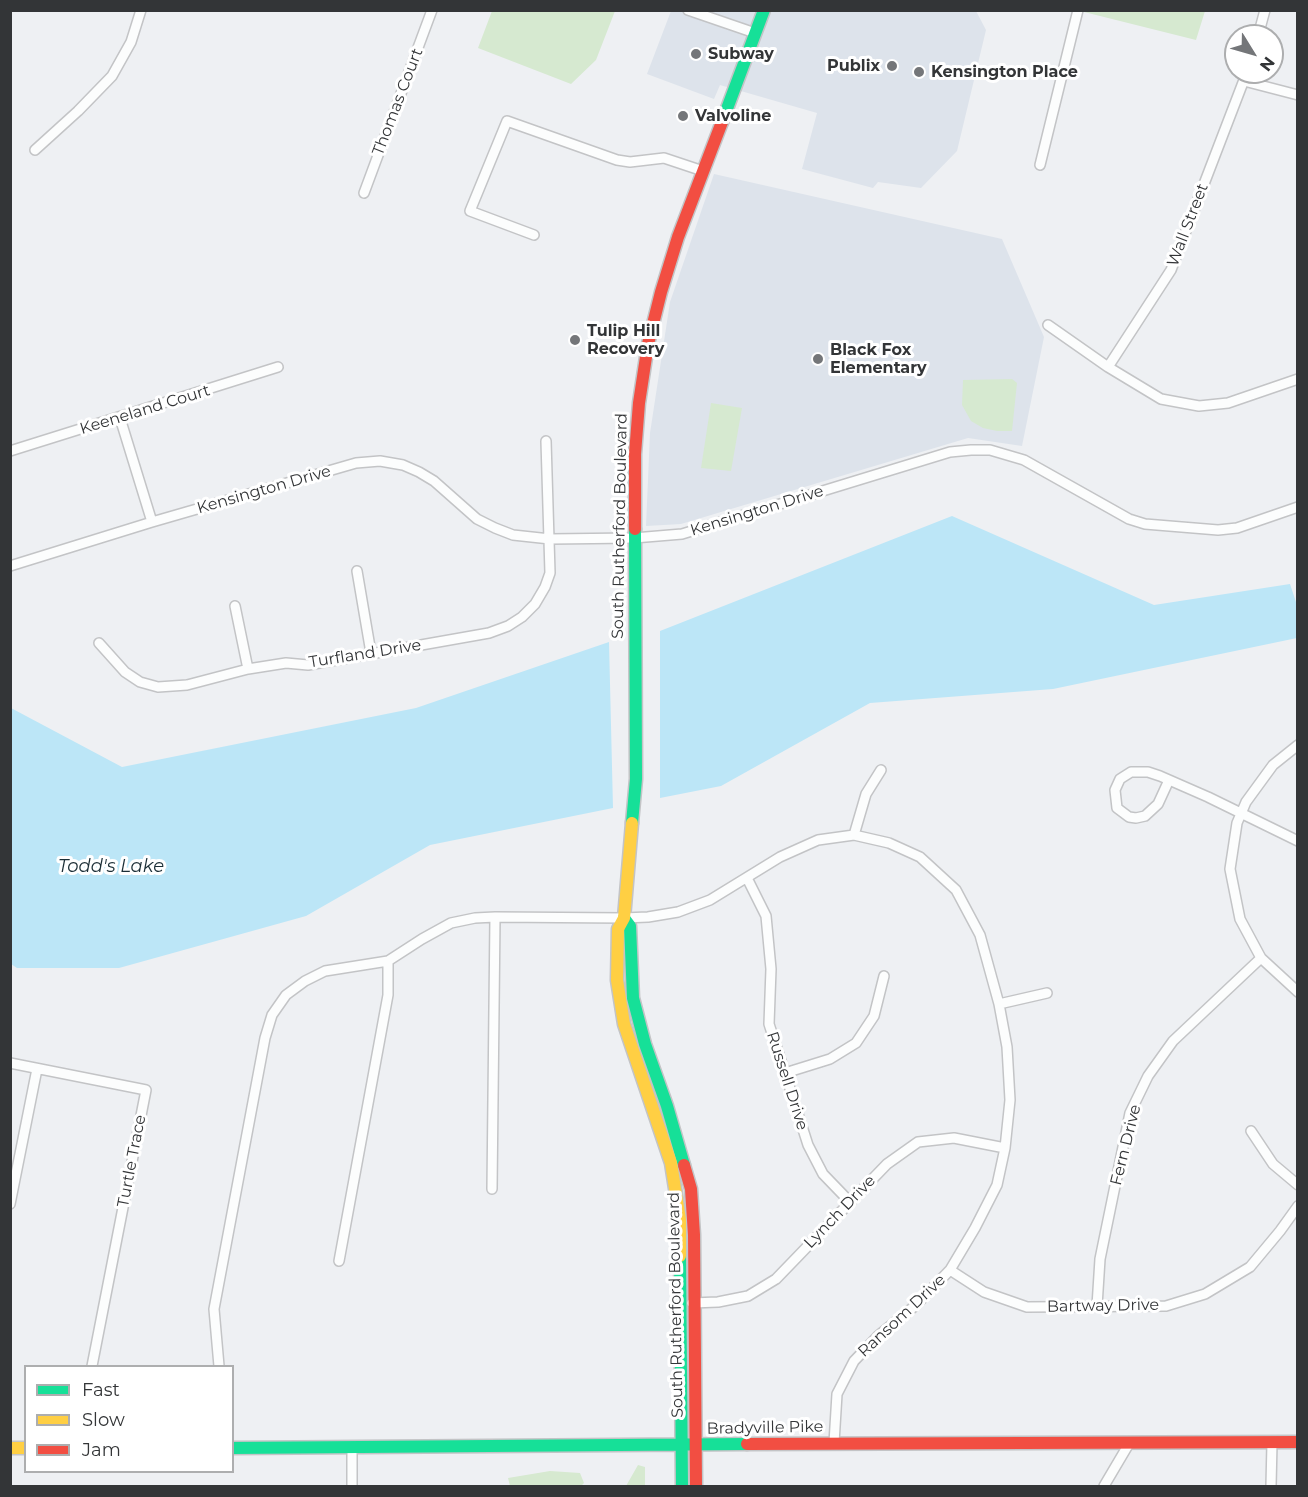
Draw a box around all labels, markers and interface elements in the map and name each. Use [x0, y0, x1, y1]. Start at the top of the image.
north arrow [1224, 24, 1284, 84]
place label: Subway [708, 44, 774, 64]
street label: Thomas Court [369, 46, 427, 158]
marker: Subway [689, 47, 703, 61]
text: N [1256, 53, 1279, 75]
place label: Publix [827, 56, 880, 76]
marker: Publix [885, 59, 899, 73]
place label: Kensington Place [931, 62, 1078, 82]
marker: Kensington Place [912, 65, 926, 79]
place label: Valvoline [695, 106, 771, 126]
marker: Valvoline [676, 109, 690, 123]
street label: Wall Street [1163, 181, 1213, 269]
place label: Tulip Hill Recovery [587, 321, 664, 359]
marker: Tulip Hill Recovery [568, 333, 582, 347]
place label: Black Fox Elementary [830, 340, 927, 378]
marker: Black Fox Elementary [811, 352, 825, 366]
street label: Keeneland Court [77, 381, 213, 439]
street label: South Rutherford Boulevard [608, 413, 632, 639]
street label: Kensington Drive [195, 462, 333, 518]
street label: Kensington Drive [688, 482, 826, 540]
street label: Turfland Drive [308, 636, 422, 672]
water label: Todd's Lake [58, 856, 164, 878]
street label: Russell Drive [762, 1029, 812, 1133]
street label: Fern Drive [1107, 1103, 1145, 1187]
street label: Turtle Trace [114, 1113, 150, 1209]
street label: Lynch Drive [800, 1171, 880, 1253]
street label: South Rutherford Boulevard [664, 1192, 688, 1418]
street label: Ransom Drive [854, 1271, 950, 1361]
street label: Bartway Drive [1047, 1295, 1159, 1317]
legend [24, 1365, 234, 1473]
text: Fast [82, 1379, 120, 1401]
text: Slow [82, 1409, 125, 1431]
street label: Bradyville Pike [706, 1417, 824, 1439]
text: Jam [82, 1439, 121, 1461]

